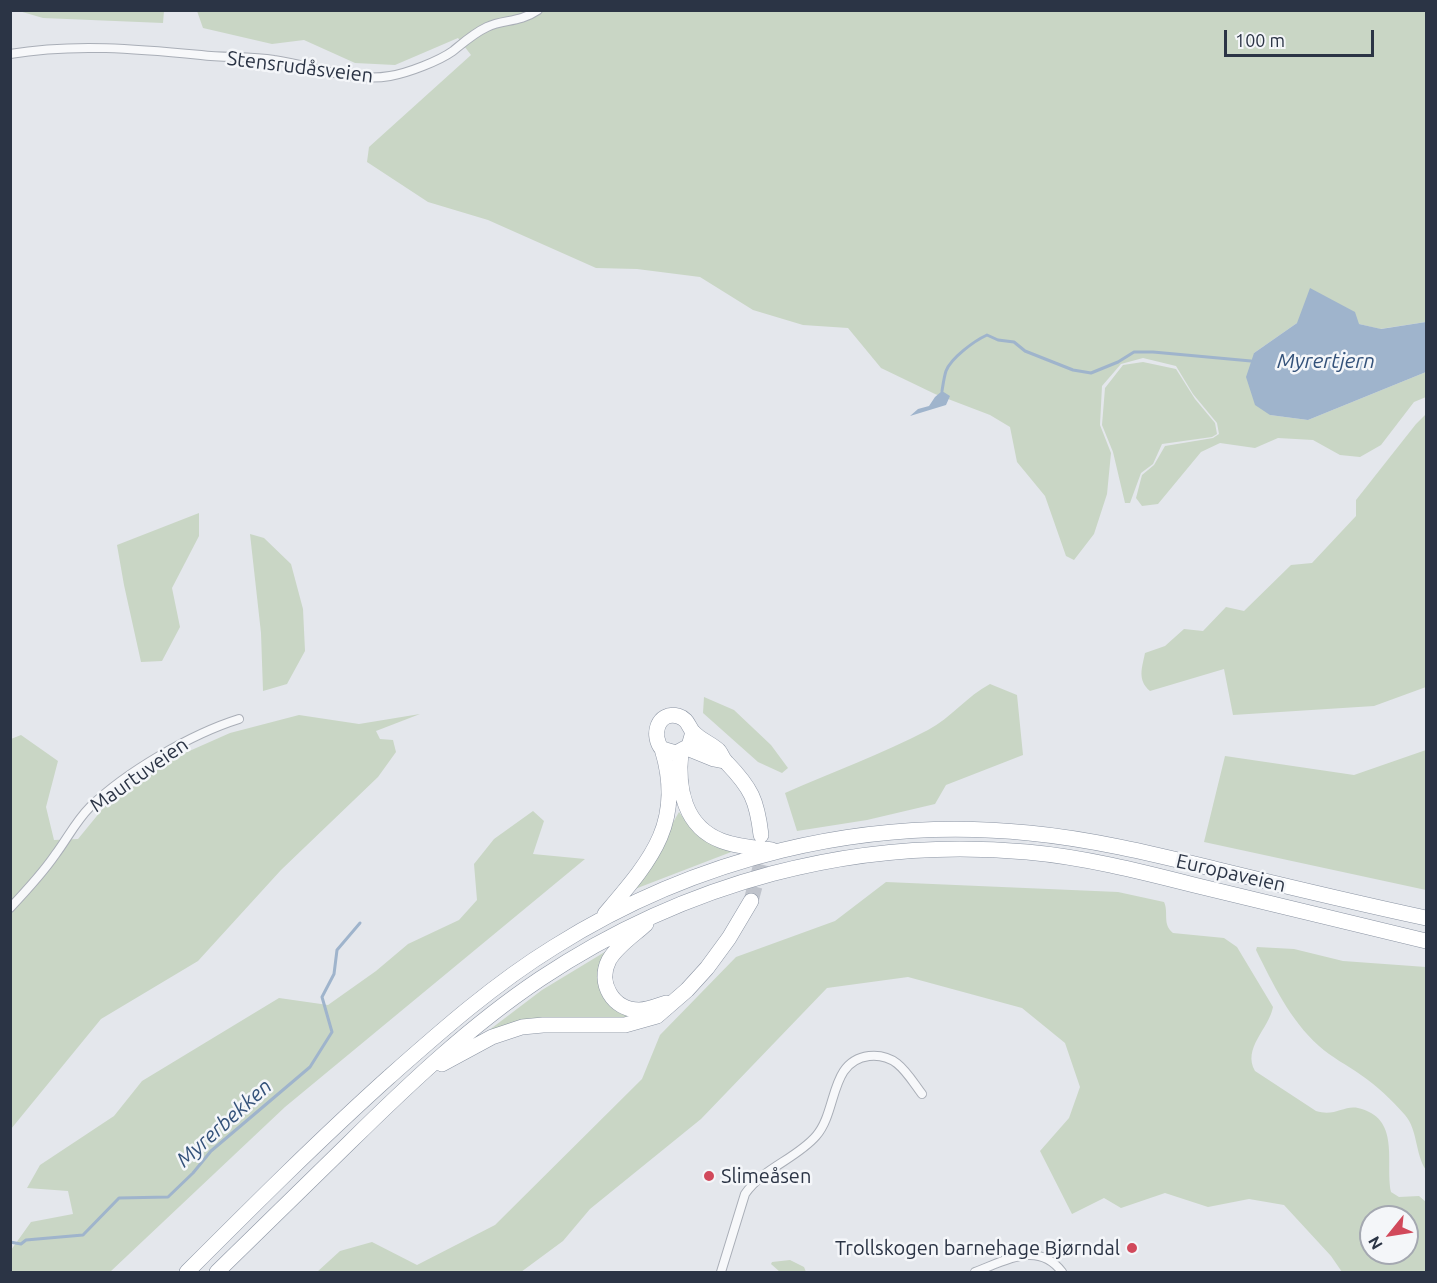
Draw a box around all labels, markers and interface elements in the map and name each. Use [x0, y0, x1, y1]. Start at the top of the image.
scale bar [1227, 18, 1377, 56]
text: 100 m [1235, 30, 1285, 50]
street label: Stensrudåsveien [225, 46, 375, 88]
water label: Myrertjern [1277, 348, 1375, 374]
street label: Maurtuveien [85, 732, 193, 818]
street label: Europaveien [1174, 849, 1288, 897]
water label: Myrerbekken [171, 1074, 277, 1172]
place label: Slimeåsen [721, 1164, 811, 1188]
marker: Slimeåsen [702, 1169, 716, 1183]
north arrow [1359, 1205, 1419, 1265]
text: N [1364, 1233, 1386, 1253]
place label: Trollskogen barnehage Bjørndal [835, 1236, 1120, 1260]
marker: Trollskogen barnehage Bjørndal [1125, 1241, 1139, 1255]

